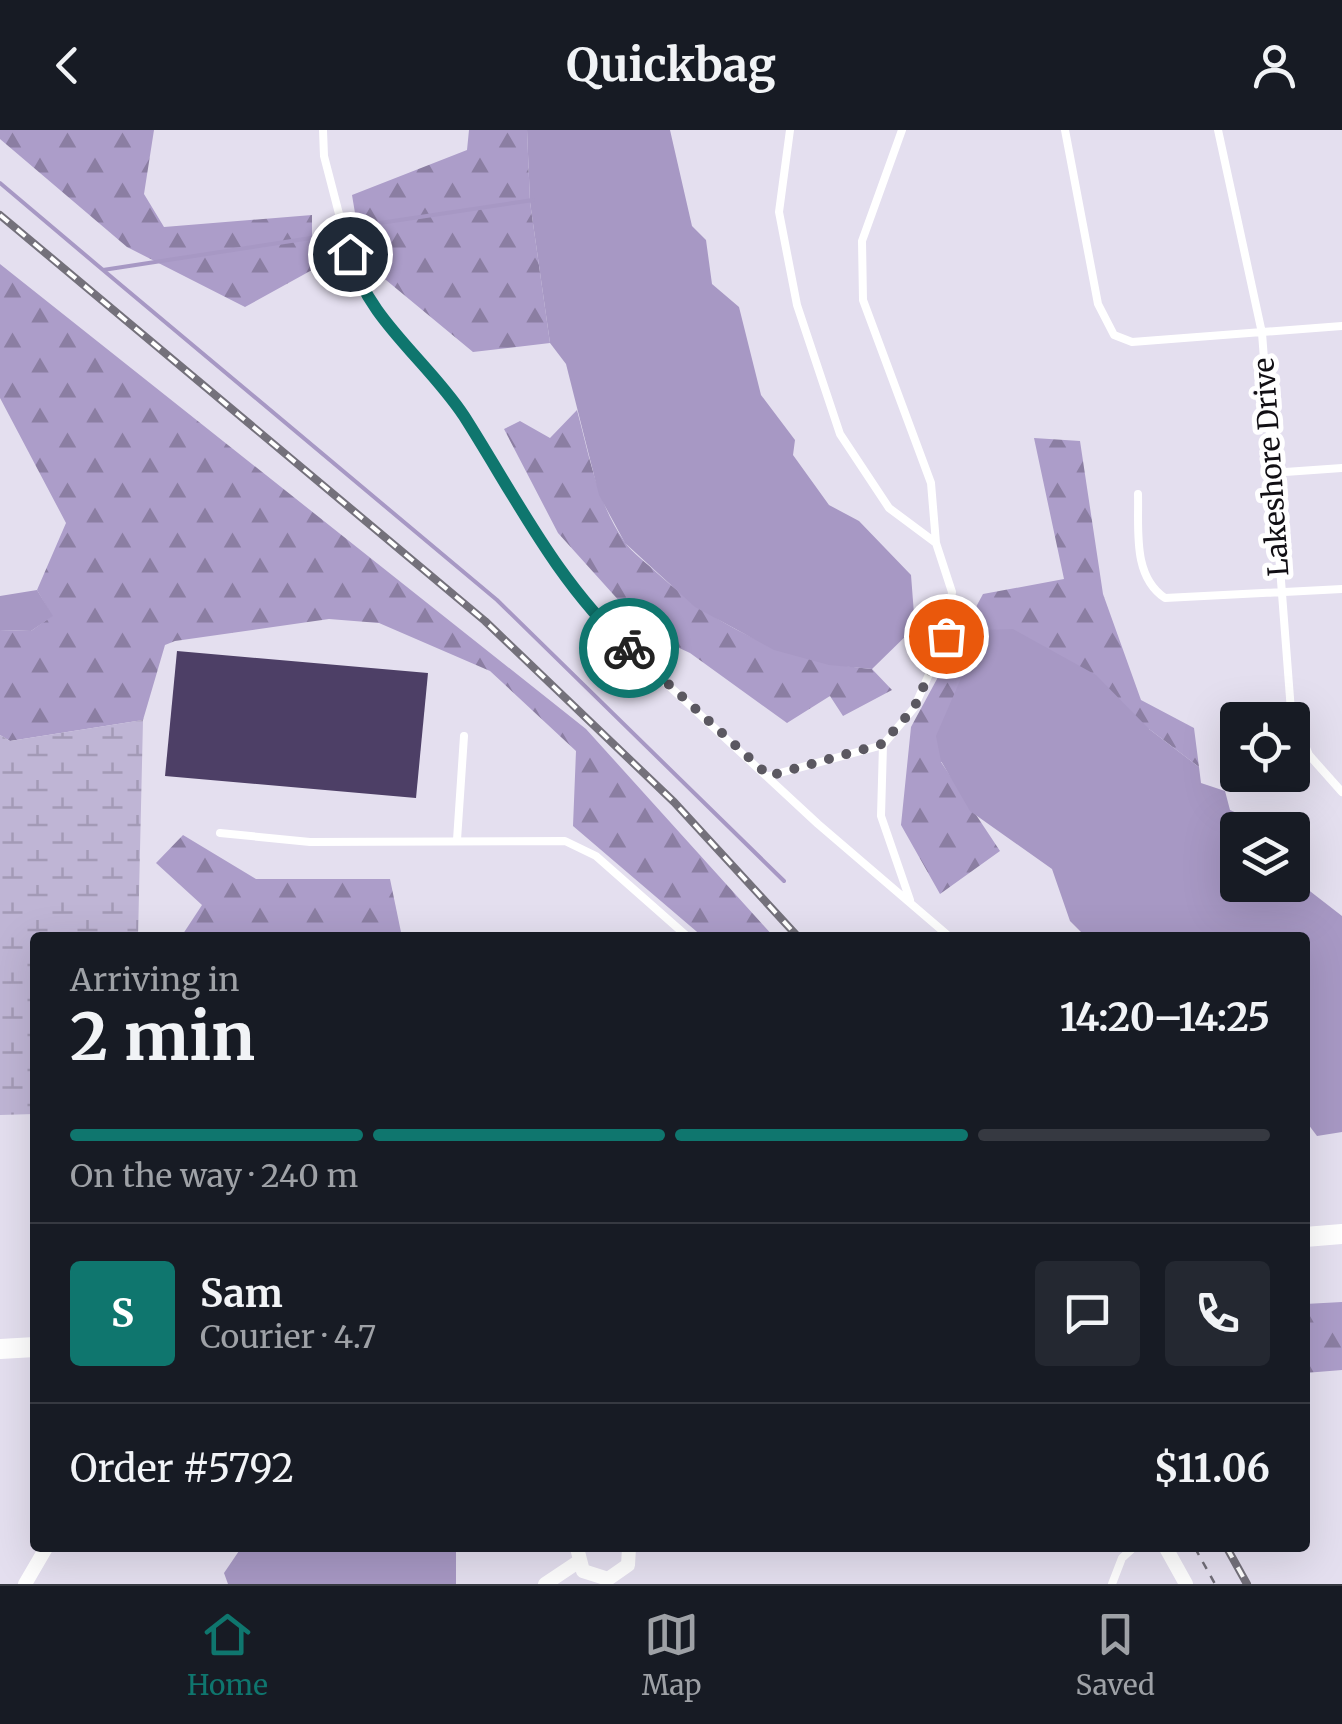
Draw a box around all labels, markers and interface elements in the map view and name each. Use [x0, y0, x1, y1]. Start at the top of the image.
text: Quickbag [566, 37, 776, 93]
icon: back [40, 38, 95, 93]
icon: person [1247, 38, 1302, 93]
pin [308, 212, 393, 297]
icon: home [323, 227, 378, 282]
street label: Lakeshore Drive [1245, 357, 1297, 577]
pin [904, 594, 989, 679]
courier [579, 598, 679, 698]
icon: bag [919, 609, 974, 664]
icon: bike [602, 621, 657, 676]
map controls [1220, 702, 1310, 902]
button: locate [1220, 702, 1310, 792]
button: layers [1220, 812, 1310, 902]
text: Arriving in [70, 960, 239, 1000]
text: 14:20–14:25 [1060, 994, 1270, 1041]
text: 2 min [70, 996, 255, 1078]
text: On the way · 240 m [70, 1156, 358, 1196]
button: chat [1035, 1261, 1140, 1366]
button: phone [1165, 1261, 1270, 1366]
text: Sam [200, 1270, 283, 1317]
text: S [111, 1290, 134, 1337]
text: Courier · 4.7 [200, 1317, 376, 1357]
text: Order #5792 [70, 1445, 294, 1492]
text: $11.06 [1153, 1445, 1270, 1492]
tab: Home [187, 1607, 268, 1703]
tab: Map [642, 1607, 702, 1703]
tab: Saved [1076, 1607, 1155, 1703]

